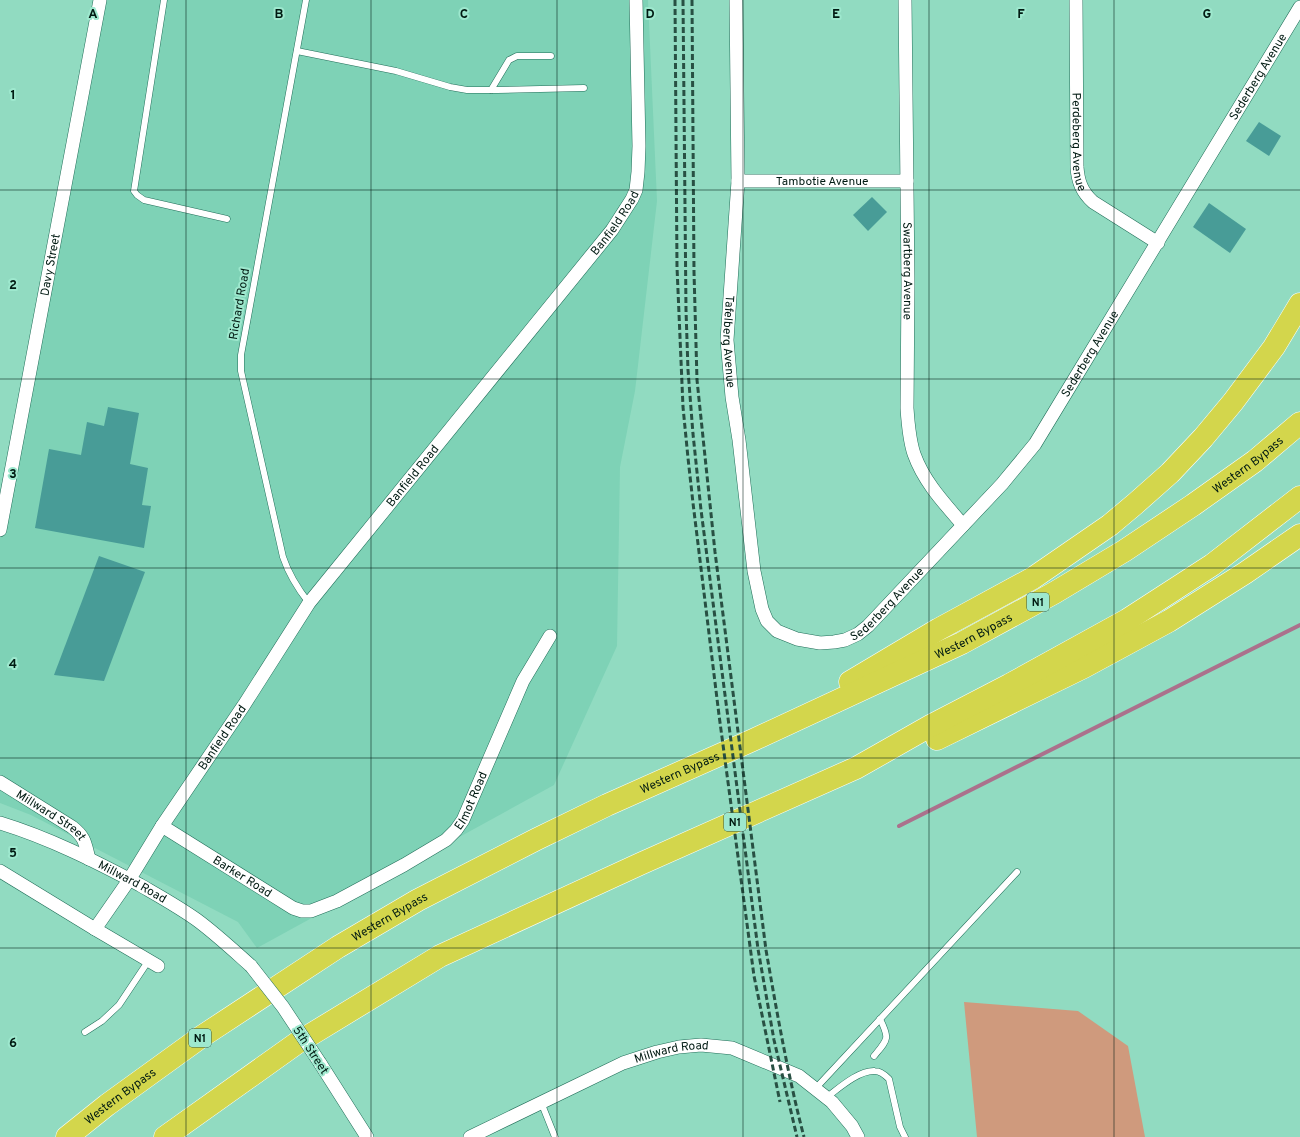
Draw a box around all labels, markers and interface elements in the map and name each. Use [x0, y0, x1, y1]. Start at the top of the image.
text: A [88, 7, 98, 23]
text: B [275, 7, 284, 23]
text: C [460, 7, 468, 23]
text: D [645, 7, 655, 23]
text: E [832, 7, 840, 23]
text: F [1017, 7, 1025, 23]
text: G [1203, 7, 1212, 23]
street label: Sederberg Avenue [1226, 31, 1291, 124]
text: 1 [10, 88, 16, 104]
street label: Perdeberg Avenue [1068, 92, 1090, 194]
street label: Tambotie Avenue [776, 174, 868, 190]
street label: Banfield Road [587, 189, 644, 259]
street label: Swartberg Avenue [898, 222, 915, 320]
street label: Davy Street [37, 232, 65, 297]
street label: Richard Road [226, 267, 254, 341]
text: 2 [9, 278, 17, 294]
street label: Tafelberg Avenue [718, 295, 738, 389]
street label: Sederberg Avenue [1058, 308, 1123, 401]
street label: Western Bypass [1210, 433, 1287, 498]
street label: Banfield Road [383, 442, 443, 511]
text: 3 [9, 467, 17, 483]
street label: Sederberg Avenue [848, 564, 928, 645]
road number: N1 [1027, 593, 1049, 611]
street label: Western Bypass [932, 610, 1016, 664]
text: 4 [9, 657, 17, 673]
street label: Banfield Road [195, 702, 251, 774]
street label: Western Bypass [638, 749, 722, 798]
street label: Elmot Road [451, 769, 492, 834]
street label: Millward Street [13, 787, 89, 844]
road number: N1 [724, 813, 746, 831]
text: 5 [9, 846, 17, 862]
street label: Barker Road [209, 853, 275, 902]
street label: Millward Road [95, 857, 169, 908]
street label: Western Bypass [349, 889, 431, 946]
street label: 5th Street [289, 1023, 332, 1078]
road number: N1 [189, 1029, 211, 1047]
text: 6 [9, 1036, 17, 1052]
street label: Millward Road [632, 1038, 709, 1068]
street label: Western Bypass [82, 1065, 160, 1129]

